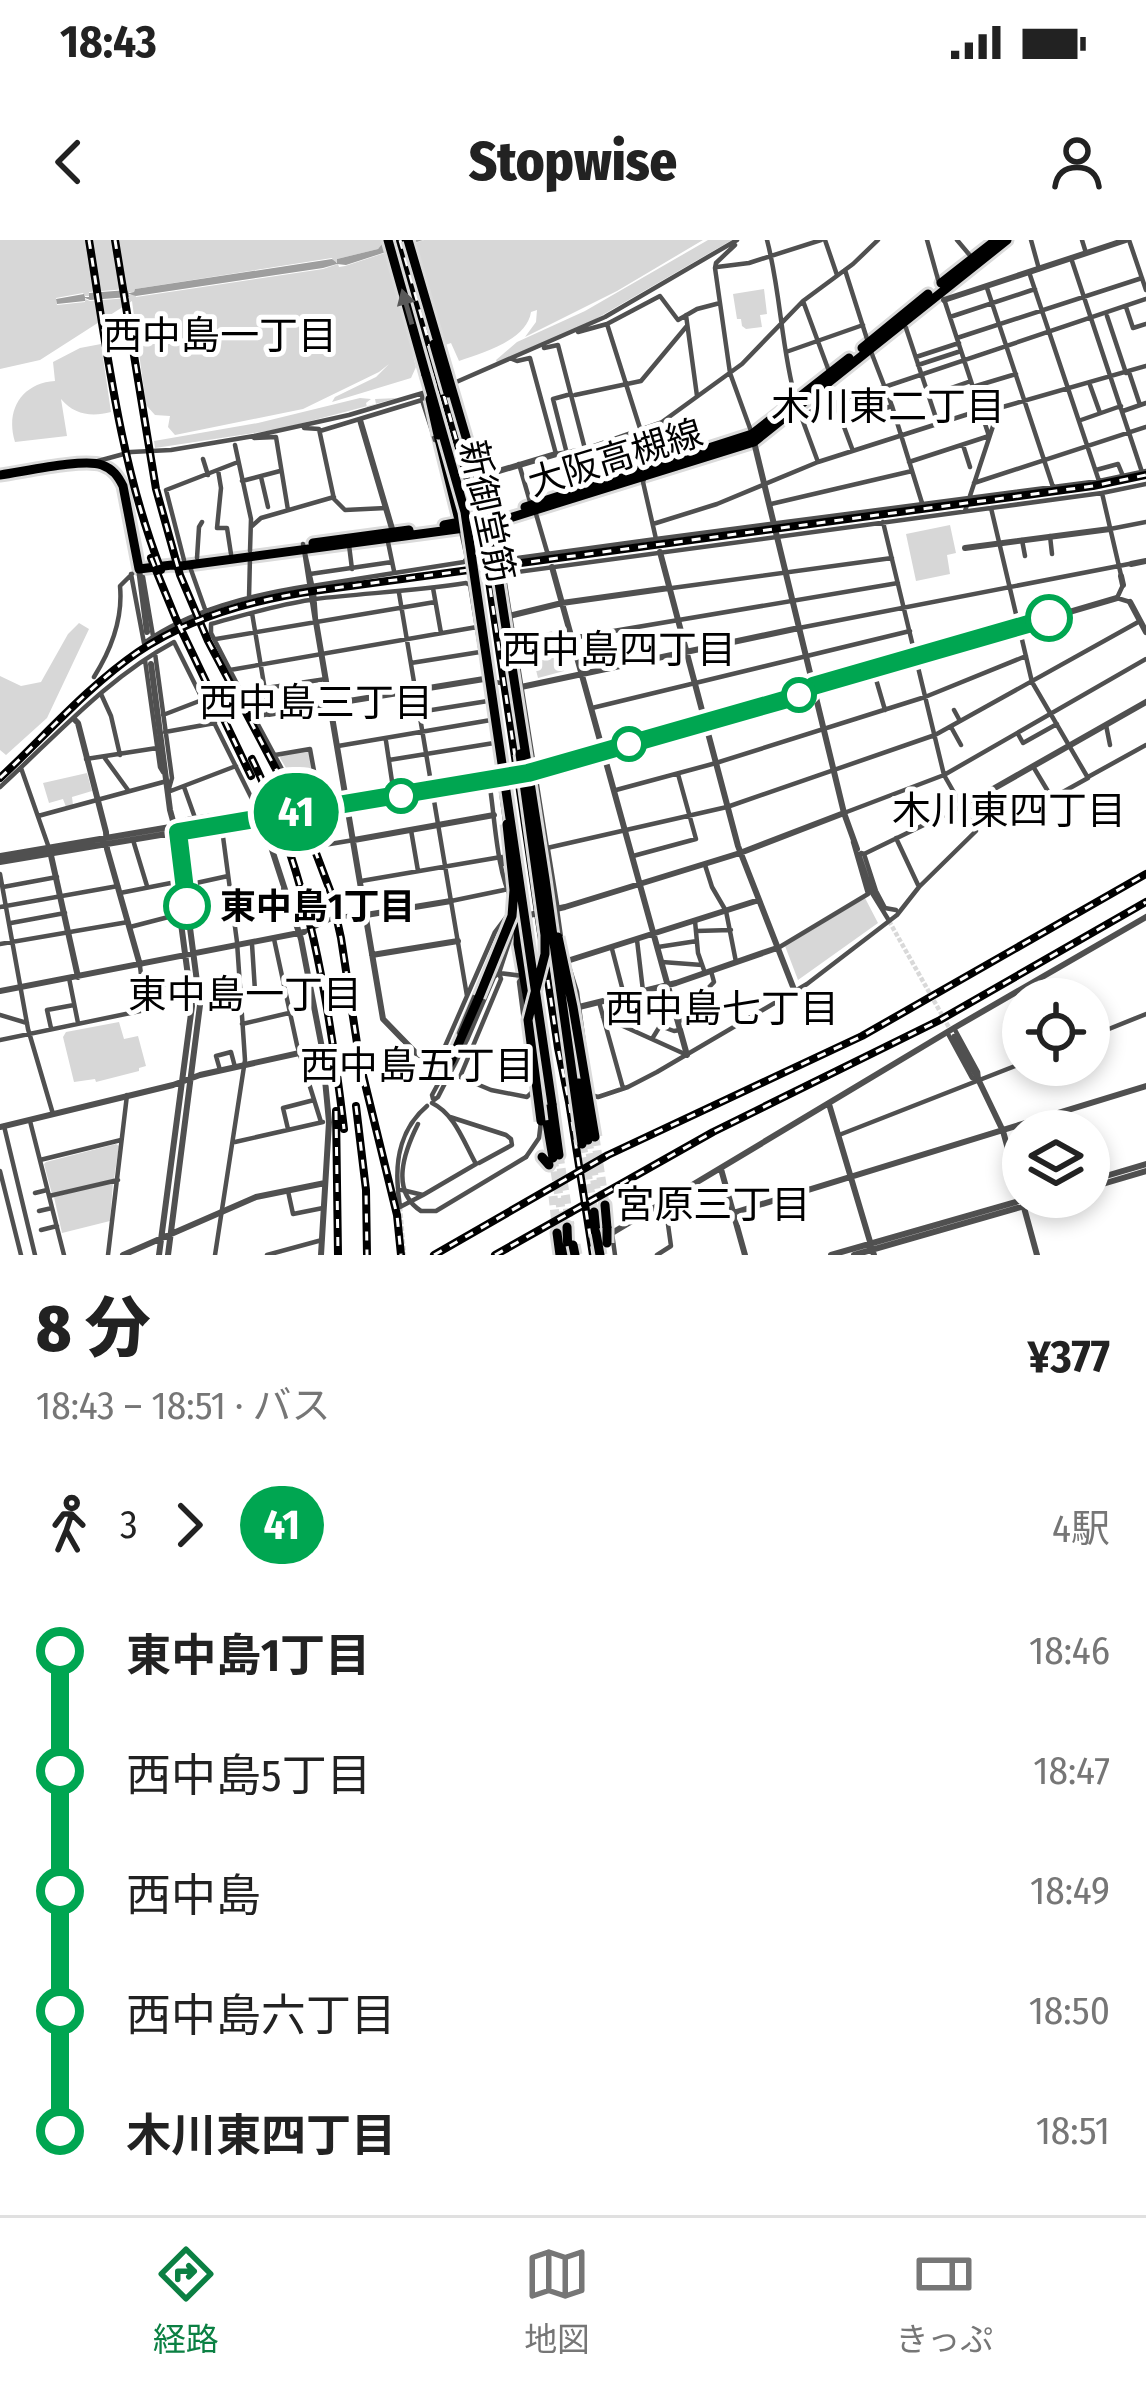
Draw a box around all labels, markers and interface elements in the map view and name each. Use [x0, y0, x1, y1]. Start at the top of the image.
text: 18:43 [60, 15, 157, 69]
icon: back [36, 129, 102, 195]
icon: person [1044, 129, 1110, 195]
text: Stopwise [469, 130, 677, 194]
one-way arrow [397, 289, 416, 326]
district label: 西中島一丁目 [103, 313, 337, 359]
district label: 木川東二丁目 [771, 384, 1005, 430]
street label: 大阪高槻線 [523, 411, 708, 505]
street label: 新御堂筋 [451, 436, 524, 586]
unlabelled marker [1027, 596, 1071, 640]
district label: 西中島四丁目 [502, 627, 736, 673]
unlabelled marker [783, 679, 815, 711]
district label: 西中島三丁目 [199, 680, 433, 726]
unlabelled marker [613, 728, 645, 760]
line badge: 41 [242, 773, 350, 851]
unlabelled marker [385, 780, 417, 812]
text: 41 [278, 787, 314, 837]
district label: 木川東四丁目 [892, 788, 1126, 834]
marker: 東中島1丁目 [165, 884, 209, 928]
place label: 東中島1丁目 [220, 885, 415, 929]
district label: 東中島一丁目 [128, 972, 362, 1018]
map controls [1002, 978, 1110, 1218]
button: locate [1002, 978, 1110, 1086]
district label: 西中島七丁目 [605, 986, 839, 1032]
district label: 西中島五丁目 [300, 1043, 534, 1089]
button: layers [1002, 1110, 1110, 1218]
district label: 宮原三丁目 [615, 1182, 811, 1228]
text: 8 分 [36, 1289, 151, 1368]
text: ¥377 [1028, 1330, 1110, 1384]
text: 18:43 – 18:51 · バス [36, 1383, 330, 1429]
icon: walk [36, 1492, 102, 1558]
icon: forward [156, 1492, 222, 1558]
text: 41 [264, 1500, 300, 1550]
text: 3 [120, 1502, 138, 1548]
text: 4駅 [1052, 1506, 1110, 1552]
text: 18:46 [1029, 1628, 1110, 1674]
text: 東中島1丁目 [126, 1629, 370, 1683]
text: 18:47 [1033, 1748, 1110, 1794]
text: 西中島5丁目 [126, 1749, 372, 1803]
text: 18:49 [1030, 1868, 1110, 1914]
text: 西中島 [126, 1869, 261, 1923]
text: 18:50 [1029, 1988, 1110, 2034]
text: 西中島六丁目 [126, 1989, 396, 2043]
text: 18:51 [1036, 2108, 1110, 2154]
text: 木川東四丁目 [126, 2109, 396, 2163]
tab: 経路 [153, 2241, 219, 2361]
tab: 地図 [524, 2241, 590, 2361]
tab: きっぷ [896, 2241, 993, 2361]

